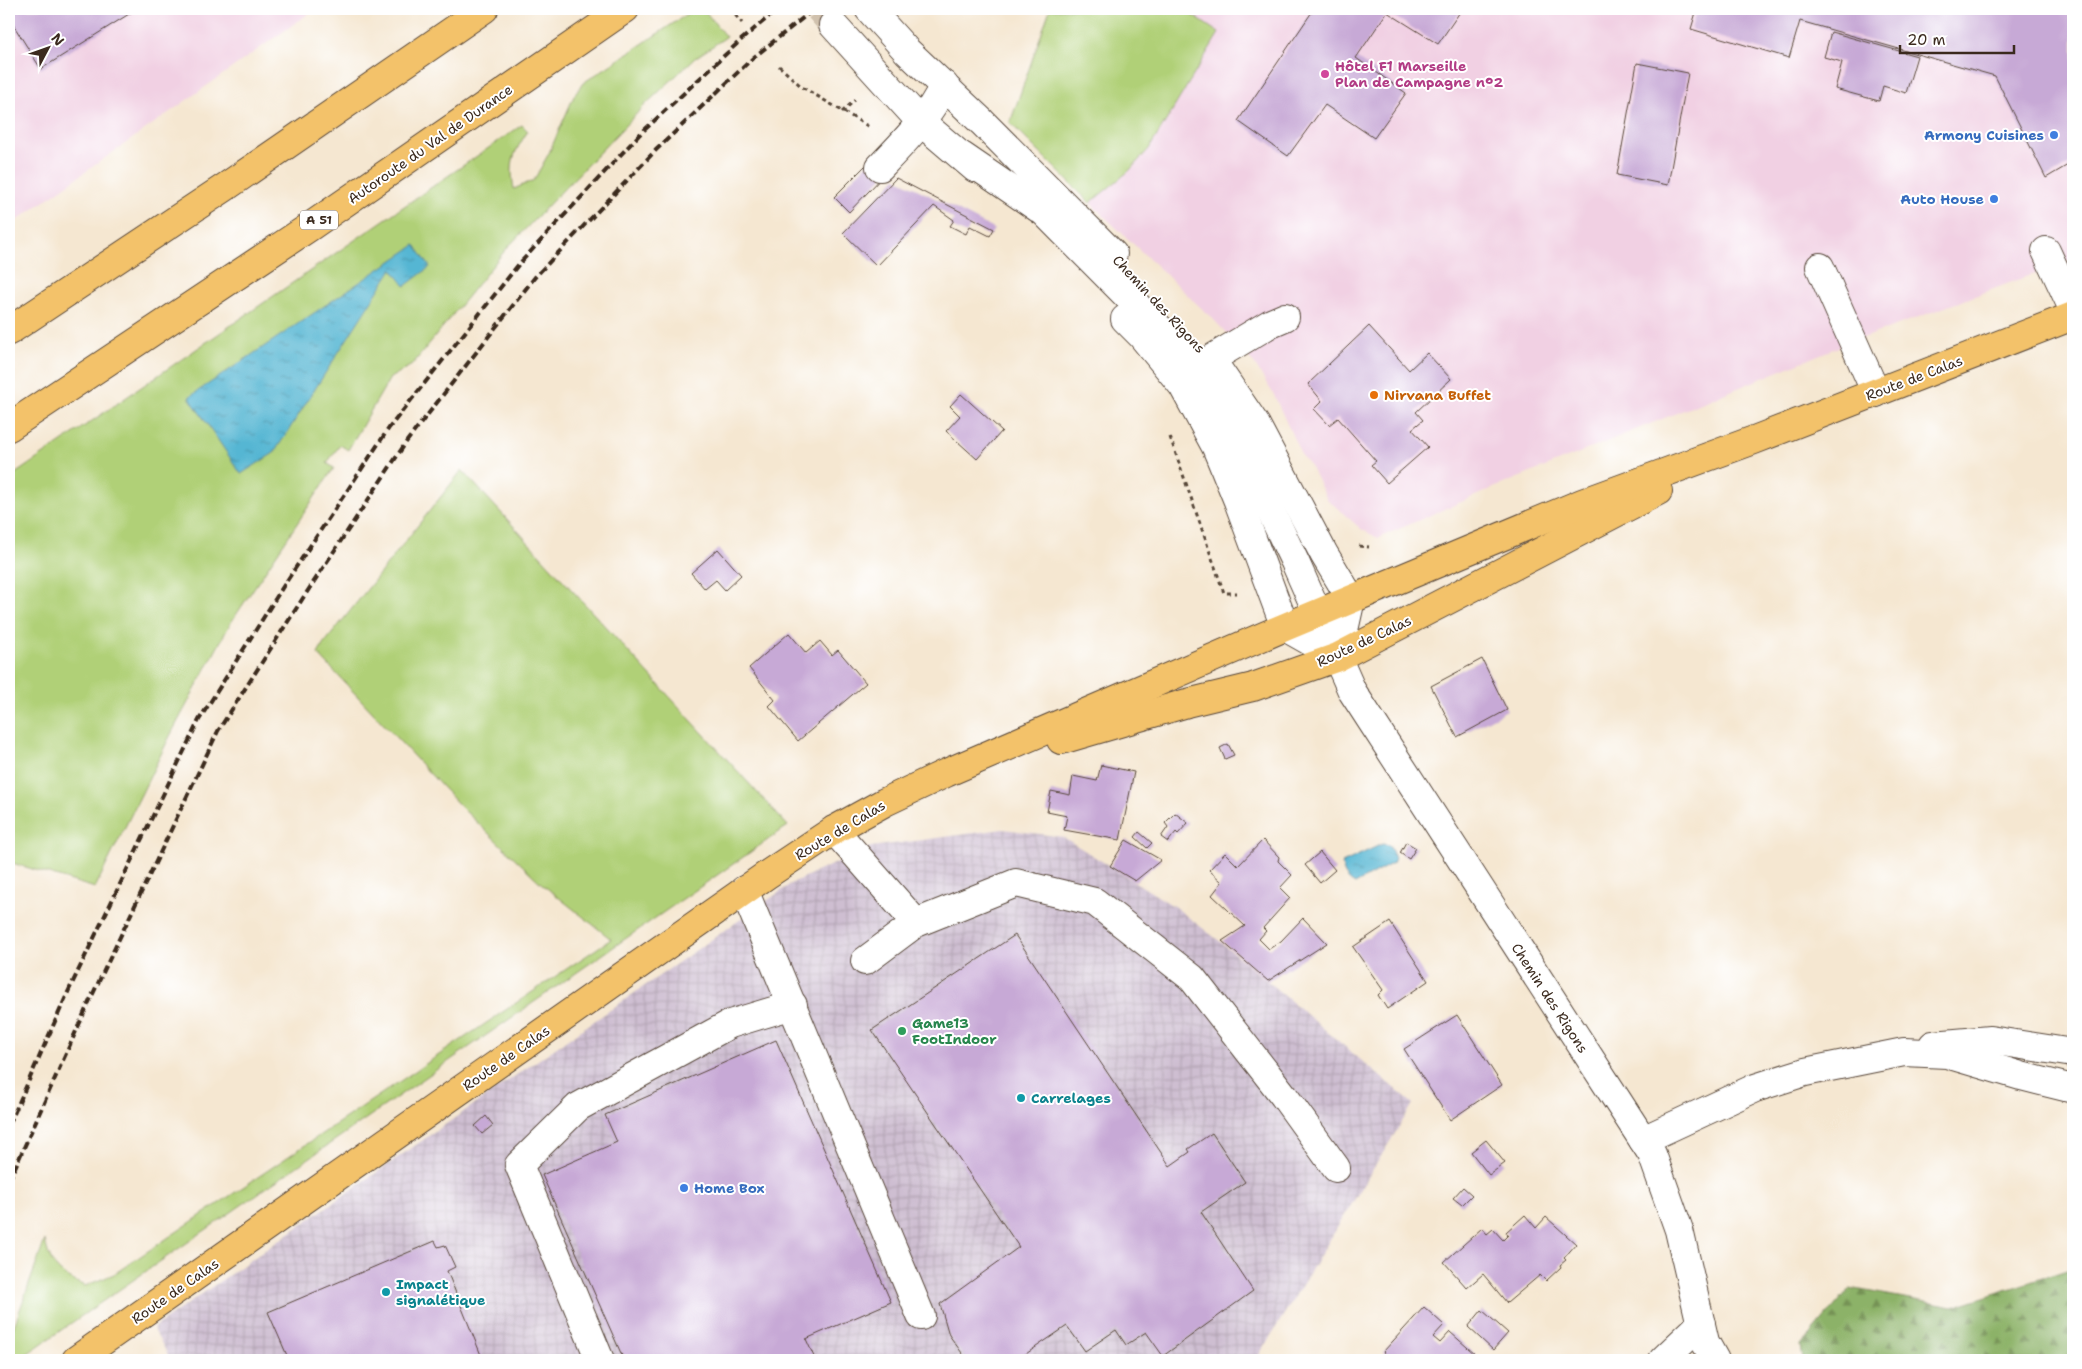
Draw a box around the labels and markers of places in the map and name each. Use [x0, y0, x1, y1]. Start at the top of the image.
place label: Hôtel F1 Marseille Plan de Campagne n°2 [1335, 57, 1503, 91]
marker: Hôtel F1 Marseille Plan de Campagne n°2 [1319, 68, 1331, 80]
place label: Armony Cuisines [1924, 126, 2044, 144]
marker: Armony Cuisines [2048, 129, 2060, 141]
place label: Auto House [1900, 190, 1984, 208]
marker: Auto House [1988, 193, 2000, 205]
place label: Nirvana Buffet [1384, 386, 1491, 404]
marker: Nirvana Buffet [1368, 389, 1380, 401]
place label: Game13 FootIndoor [912, 1014, 997, 1048]
marker: Game13 FootIndoor [896, 1025, 908, 1037]
place label: Carrelages [1031, 1089, 1111, 1107]
marker: Carrelages [1015, 1092, 1027, 1104]
place label: Home Box [694, 1179, 765, 1197]
marker: Home Box [678, 1182, 690, 1194]
place label: Impact signalétique [396, 1275, 486, 1309]
marker: Impact signalétique [380, 1286, 392, 1298]

